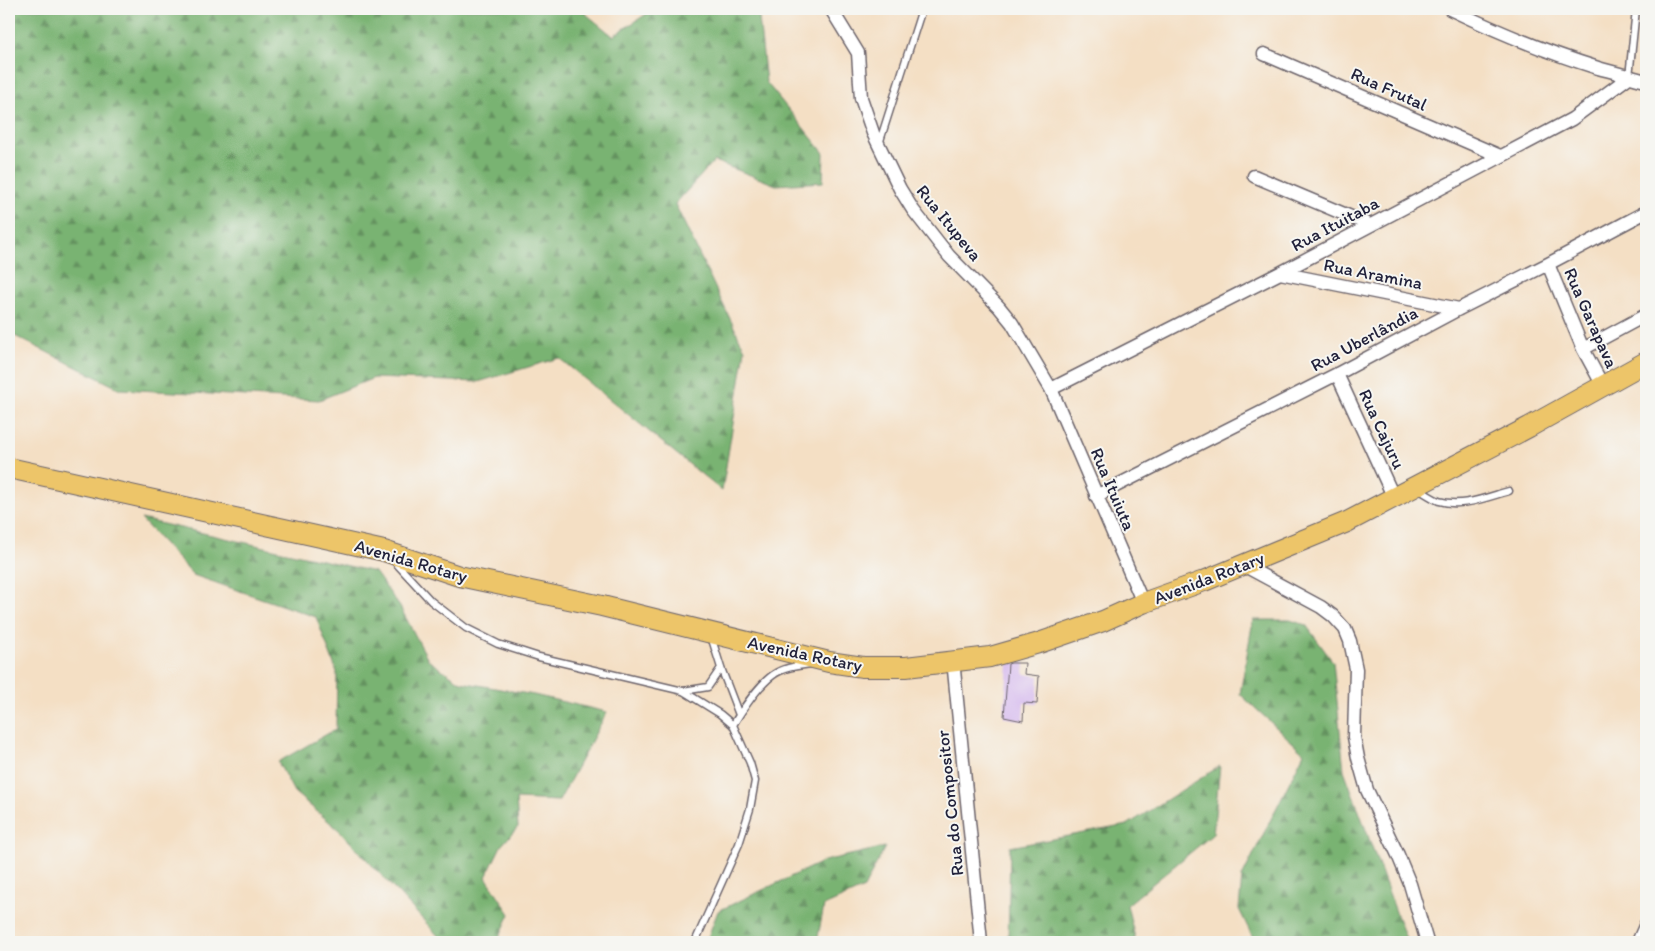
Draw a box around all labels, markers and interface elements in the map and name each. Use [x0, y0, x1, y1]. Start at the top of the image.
street label: Rua Frutal [1347, 62, 1431, 116]
street label: Rua Itupeva [912, 180, 987, 266]
street label: Rua Ituitaba [1287, 191, 1383, 256]
street label: Rua Aramina [1322, 254, 1424, 294]
street label: Rua Garapava [1559, 264, 1623, 372]
street label: Rua Uberlândia [1307, 301, 1421, 376]
street label: Rua Cajuru [1354, 386, 1410, 473]
street label: Rua Ituiuta [1086, 444, 1141, 534]
street label: Avenida Rotary [352, 534, 470, 588]
street label: Avenida Rotary [1151, 547, 1268, 609]
street label: Avenida Rotary [746, 631, 865, 677]
street label: Rua do Compositor [931, 728, 969, 877]

